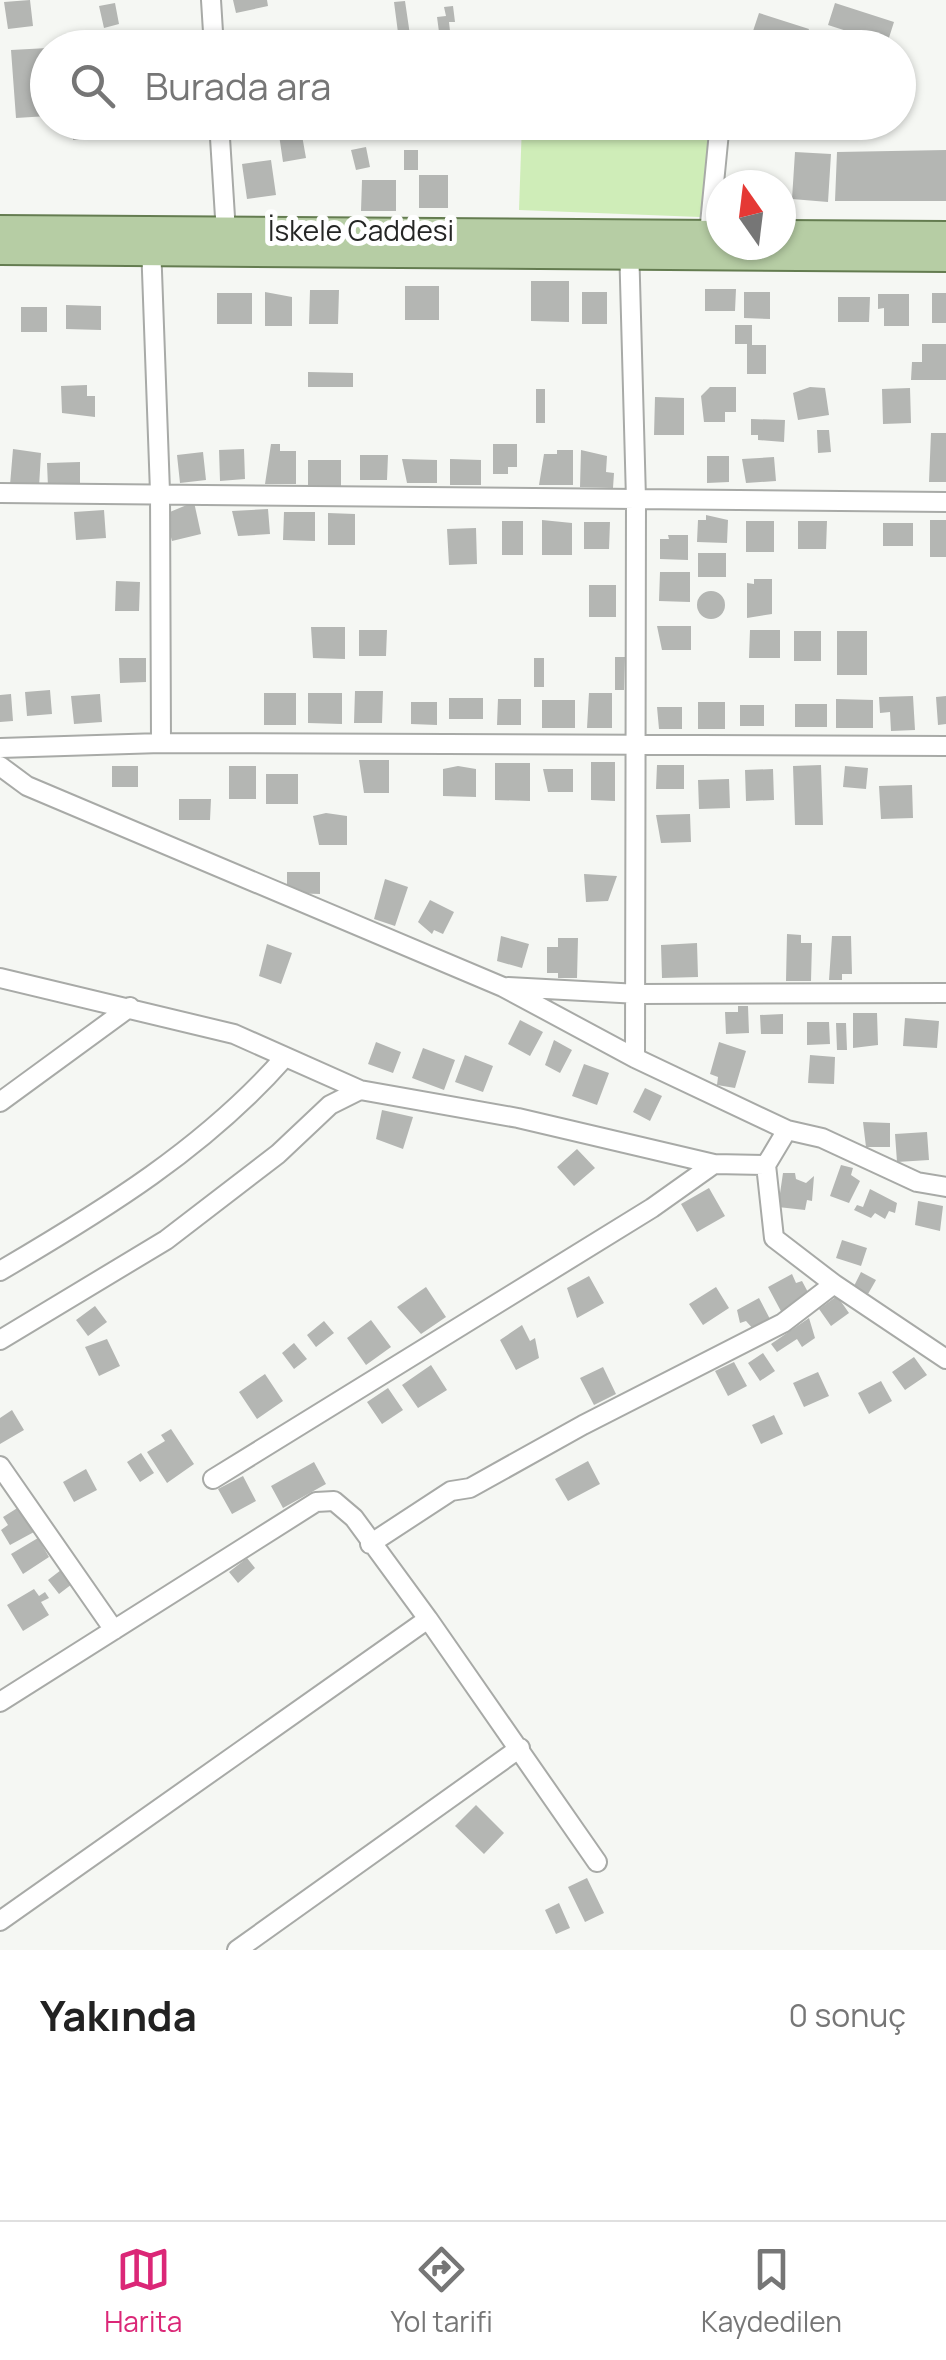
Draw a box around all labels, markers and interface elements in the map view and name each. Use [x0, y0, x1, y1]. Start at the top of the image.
search box [30, 30, 916, 140]
icon: search [65, 58, 120, 113]
text: Burada ara [145, 59, 331, 111]
north arrow [706, 170, 796, 260]
street label: İskele Caddesi [268, 211, 454, 249]
text: Yakında [40, 1986, 197, 2044]
text: 0 sonuç [789, 1993, 906, 2037]
tab: Harita [104, 2242, 182, 2340]
tab: Yol tarifi [391, 2242, 493, 2340]
tab: Kaydedilen [701, 2242, 842, 2340]

